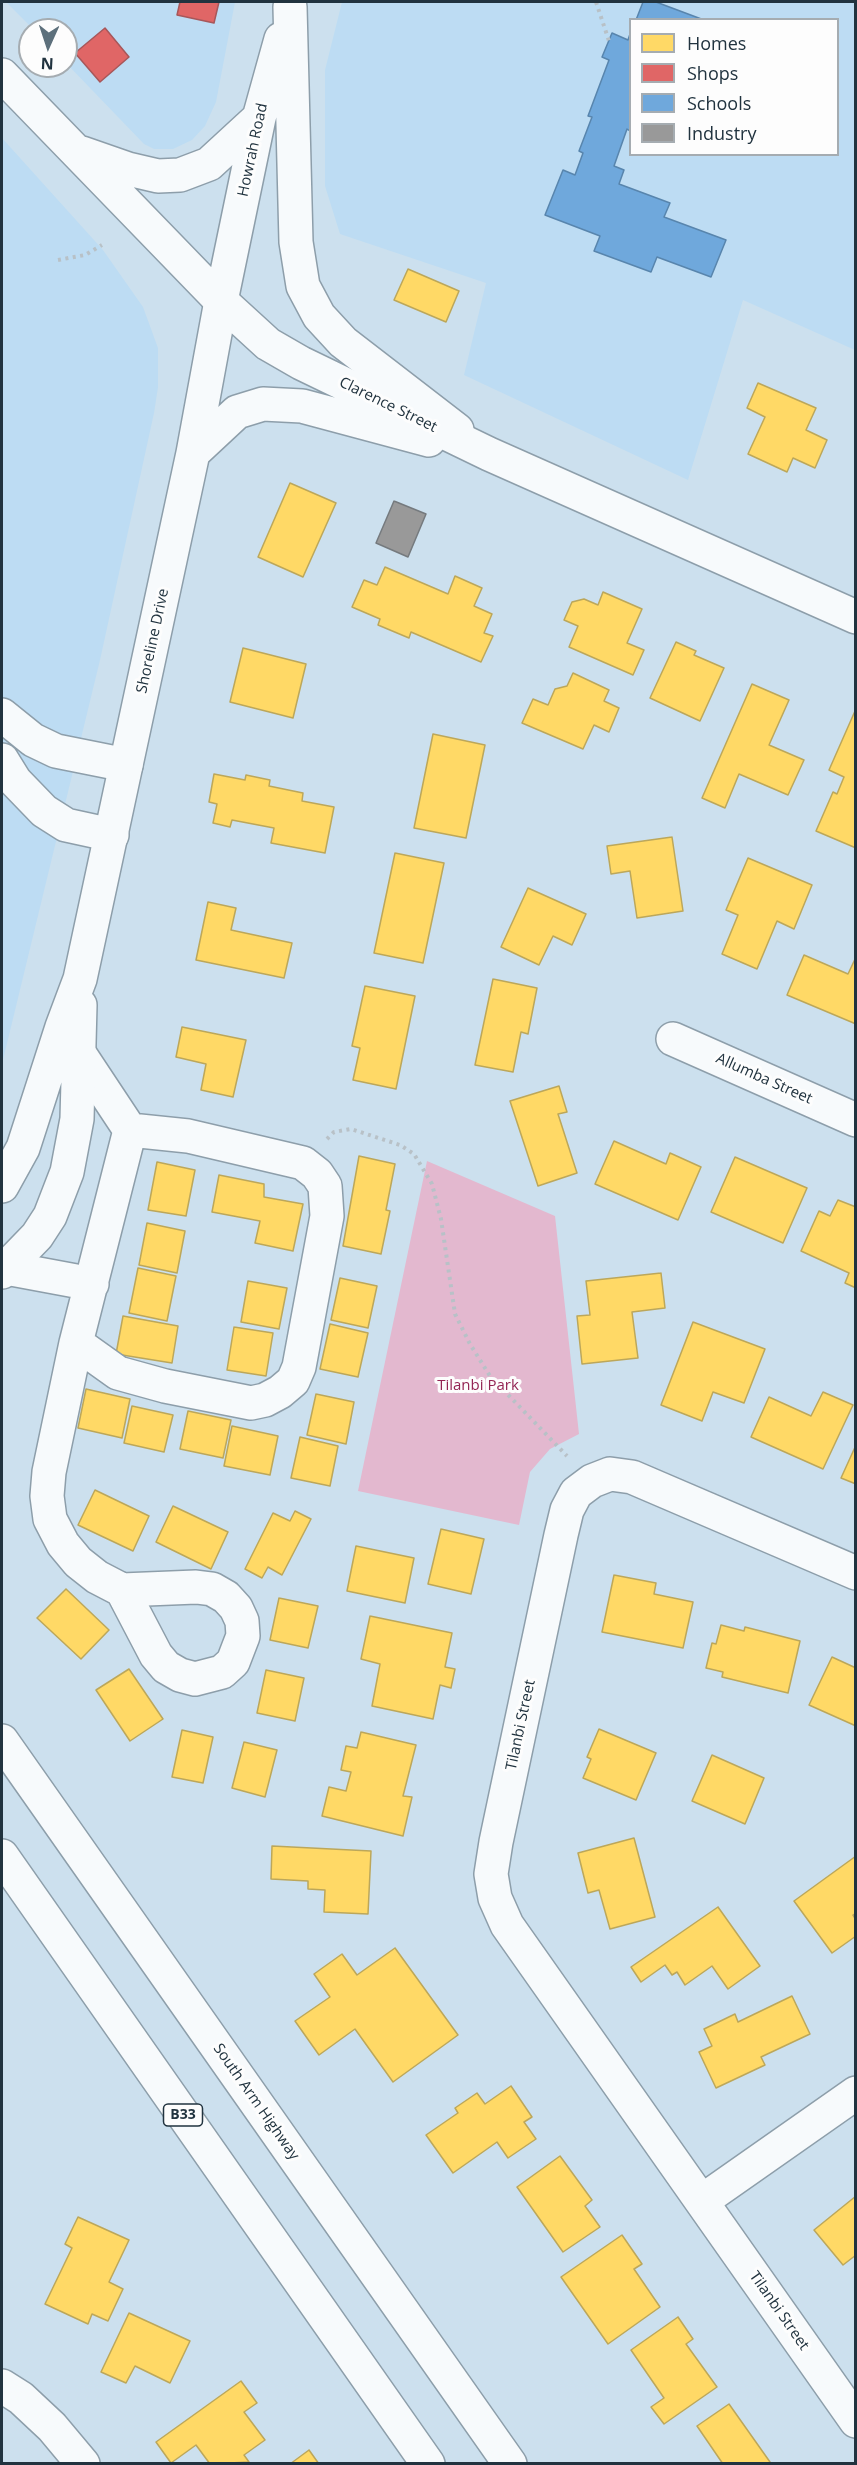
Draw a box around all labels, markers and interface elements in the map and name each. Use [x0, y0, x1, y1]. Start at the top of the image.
north arrow [18, 18, 78, 78]
legend [629, 18, 839, 156]
text: Homes [687, 31, 746, 55]
text: N [40, 53, 54, 75]
text: Shops [687, 61, 738, 85]
text: Schools [687, 91, 751, 115]
street label: Howrah Road [234, 102, 272, 198]
text: Industry [687, 121, 757, 145]
street label: Clarence Street [336, 374, 440, 436]
street label: Shoreline Drive [133, 587, 173, 695]
street label: Allumba Street [713, 1050, 815, 1108]
park label: Tilanbi Park [437, 1377, 519, 1395]
street label: Tilanbi Street [503, 1678, 539, 1772]
street label: South Arm Highway [209, 2040, 303, 2164]
road number: B33 [164, 2104, 202, 2126]
street label: Tilanbi Street [745, 2268, 813, 2354]

